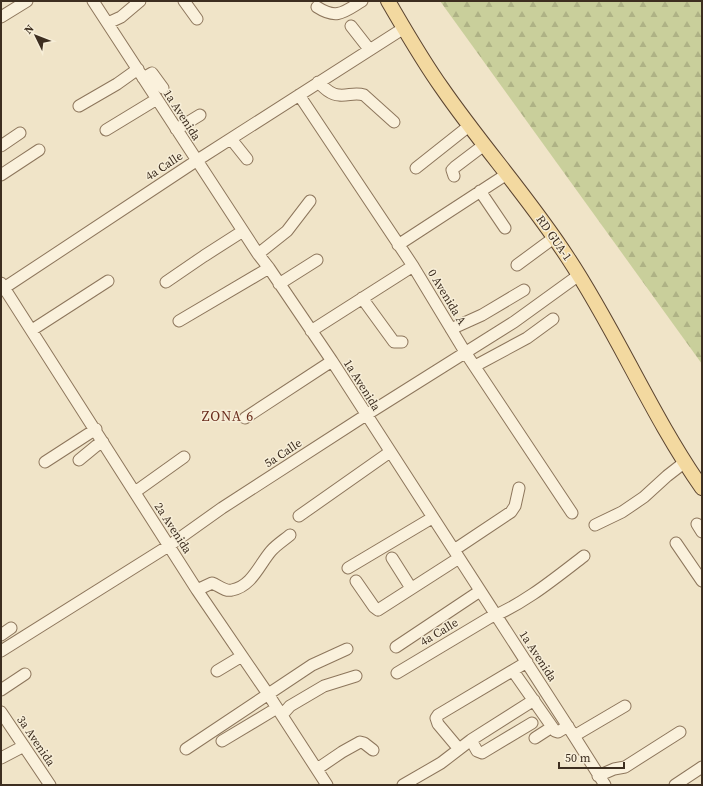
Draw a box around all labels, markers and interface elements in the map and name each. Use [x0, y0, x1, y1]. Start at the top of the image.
north arrow [16, 16, 56, 56]
text: N [21, 21, 37, 38]
street label: 1a Avenida [160, 86, 205, 144]
street label: 4a Calle [142, 148, 186, 184]
street label: RD GUA-1 [532, 212, 576, 264]
street label: 0 Avenida A [424, 266, 470, 328]
street label: 1a Avenida [340, 356, 385, 414]
district label: ZONA 6 [202, 406, 254, 426]
street label: 5a Calle [261, 435, 305, 471]
street label: 2a Avenida [151, 499, 196, 557]
street label: 4a Calle [417, 614, 461, 650]
street label: 1a Avenida [516, 627, 561, 685]
street label: 3a Avenida [13, 713, 59, 770]
scale bar [559, 744, 624, 770]
text: 50 m [565, 750, 591, 766]

